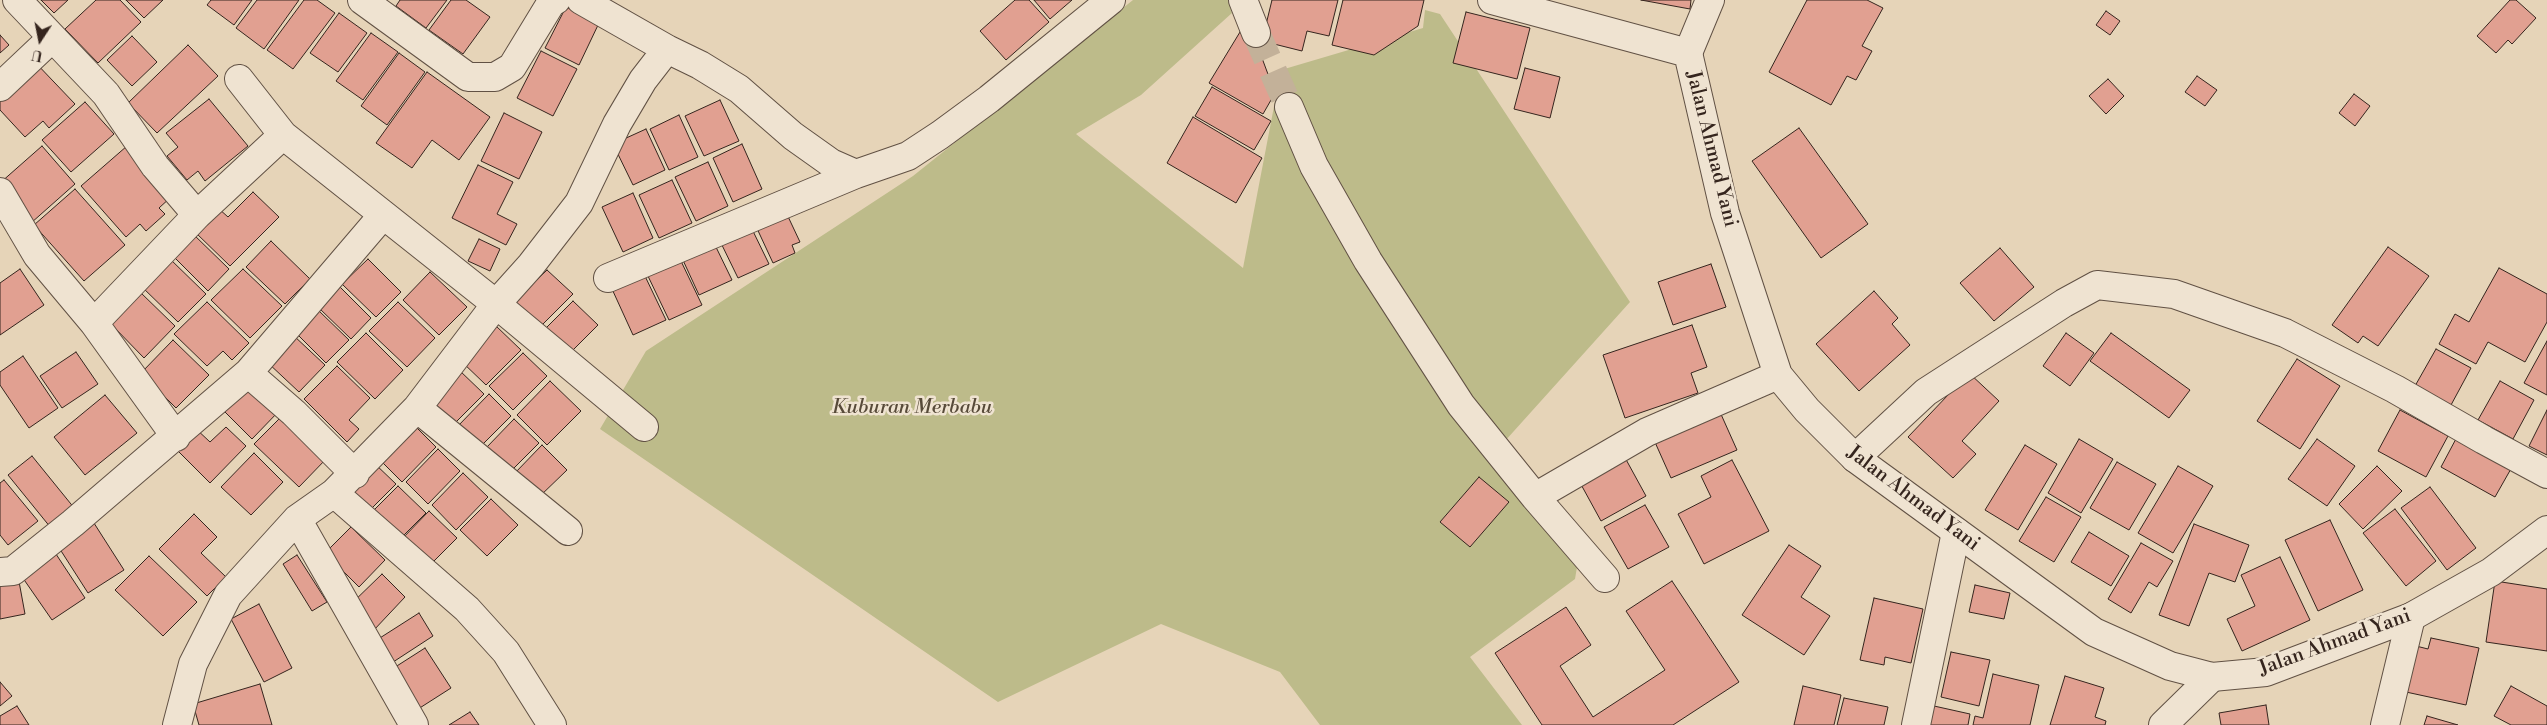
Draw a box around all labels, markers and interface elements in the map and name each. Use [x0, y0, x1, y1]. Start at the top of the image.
north arrow [15, 15, 65, 65]
text: U [30, 45, 44, 65]
street label: Jalan Ahmad Yani [1680, 68, 1742, 230]
park label: Kuburan Merbabu [832, 396, 992, 420]
street label: Jalan Ahmad Yani [1842, 441, 1984, 557]
street label: Jalan Ahmad Yani [2256, 604, 2414, 682]

